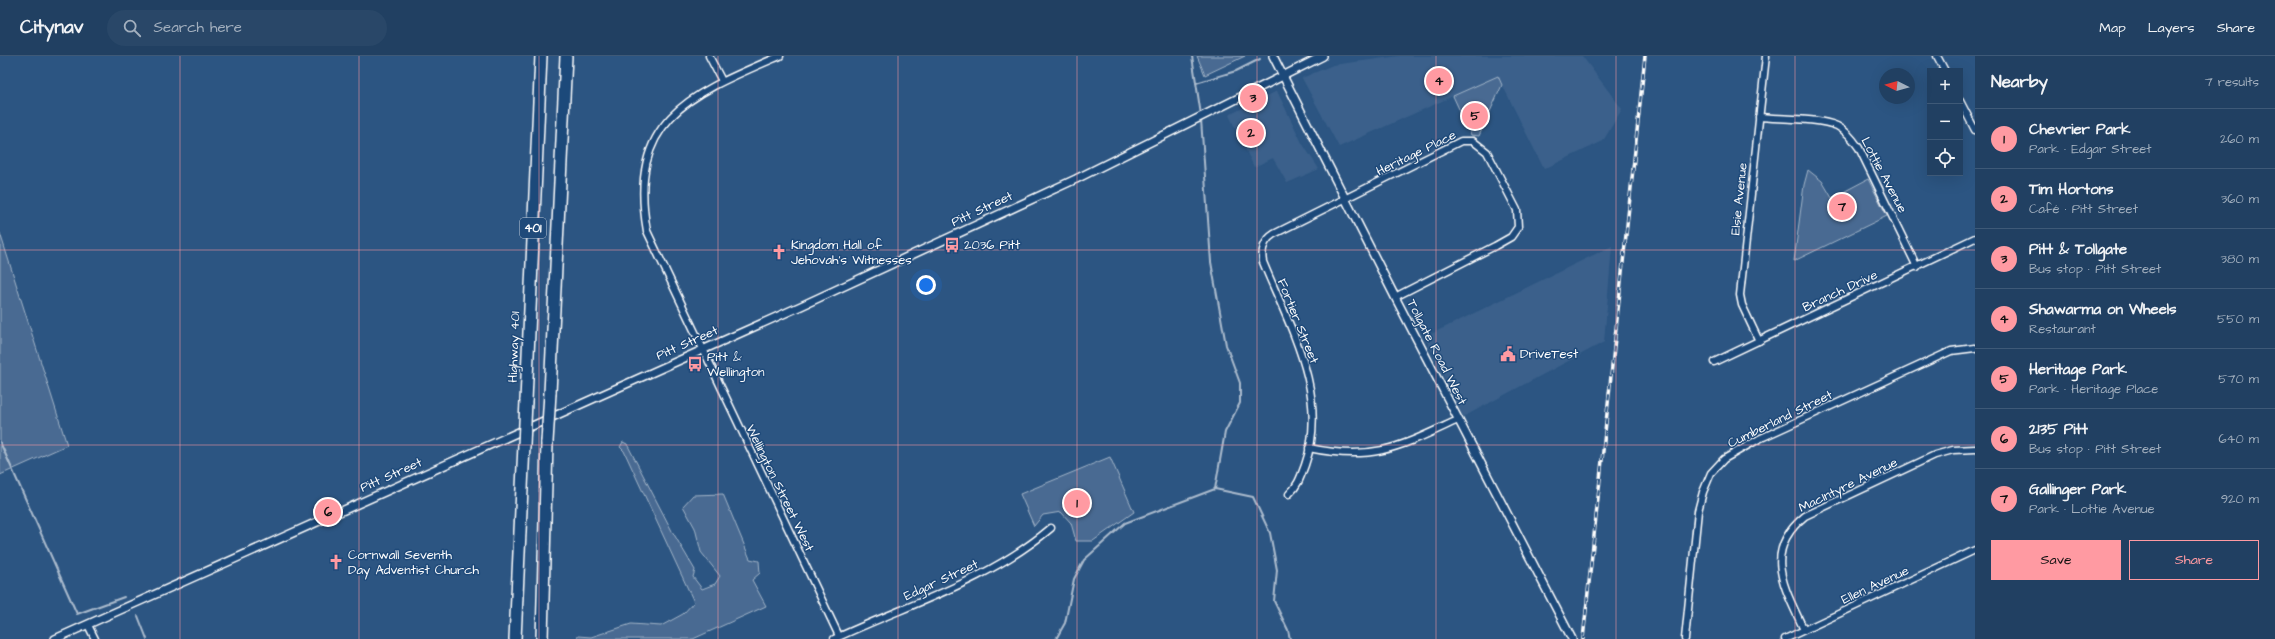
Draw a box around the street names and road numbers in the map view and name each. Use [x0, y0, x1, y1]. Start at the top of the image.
street label: Heritage Place [1373, 126, 1460, 181]
street label: Lottie Avenue [1857, 134, 1911, 216]
street label: Elsie Avenue [1726, 162, 1752, 236]
street label: Pitt Street [948, 187, 1016, 231]
road number: 401 [520, 218, 546, 238]
street label: Branch Drive [1800, 266, 1880, 316]
street label: Fortier Street [1273, 276, 1324, 367]
street label: Tollgate Road West [1402, 296, 1472, 409]
street label: Highway 401 [504, 311, 525, 383]
street label: Pitt Street [653, 321, 722, 365]
street label: Cumberland Street [1725, 385, 1836, 452]
street label: Wellington Street West [741, 422, 819, 556]
street label: Pitt Street [357, 453, 426, 497]
street label: MacIntyre Avenue [1795, 453, 1901, 518]
street label: Edgar Street [901, 555, 982, 606]
street label: Ellen Avenue [1838, 561, 1912, 609]

